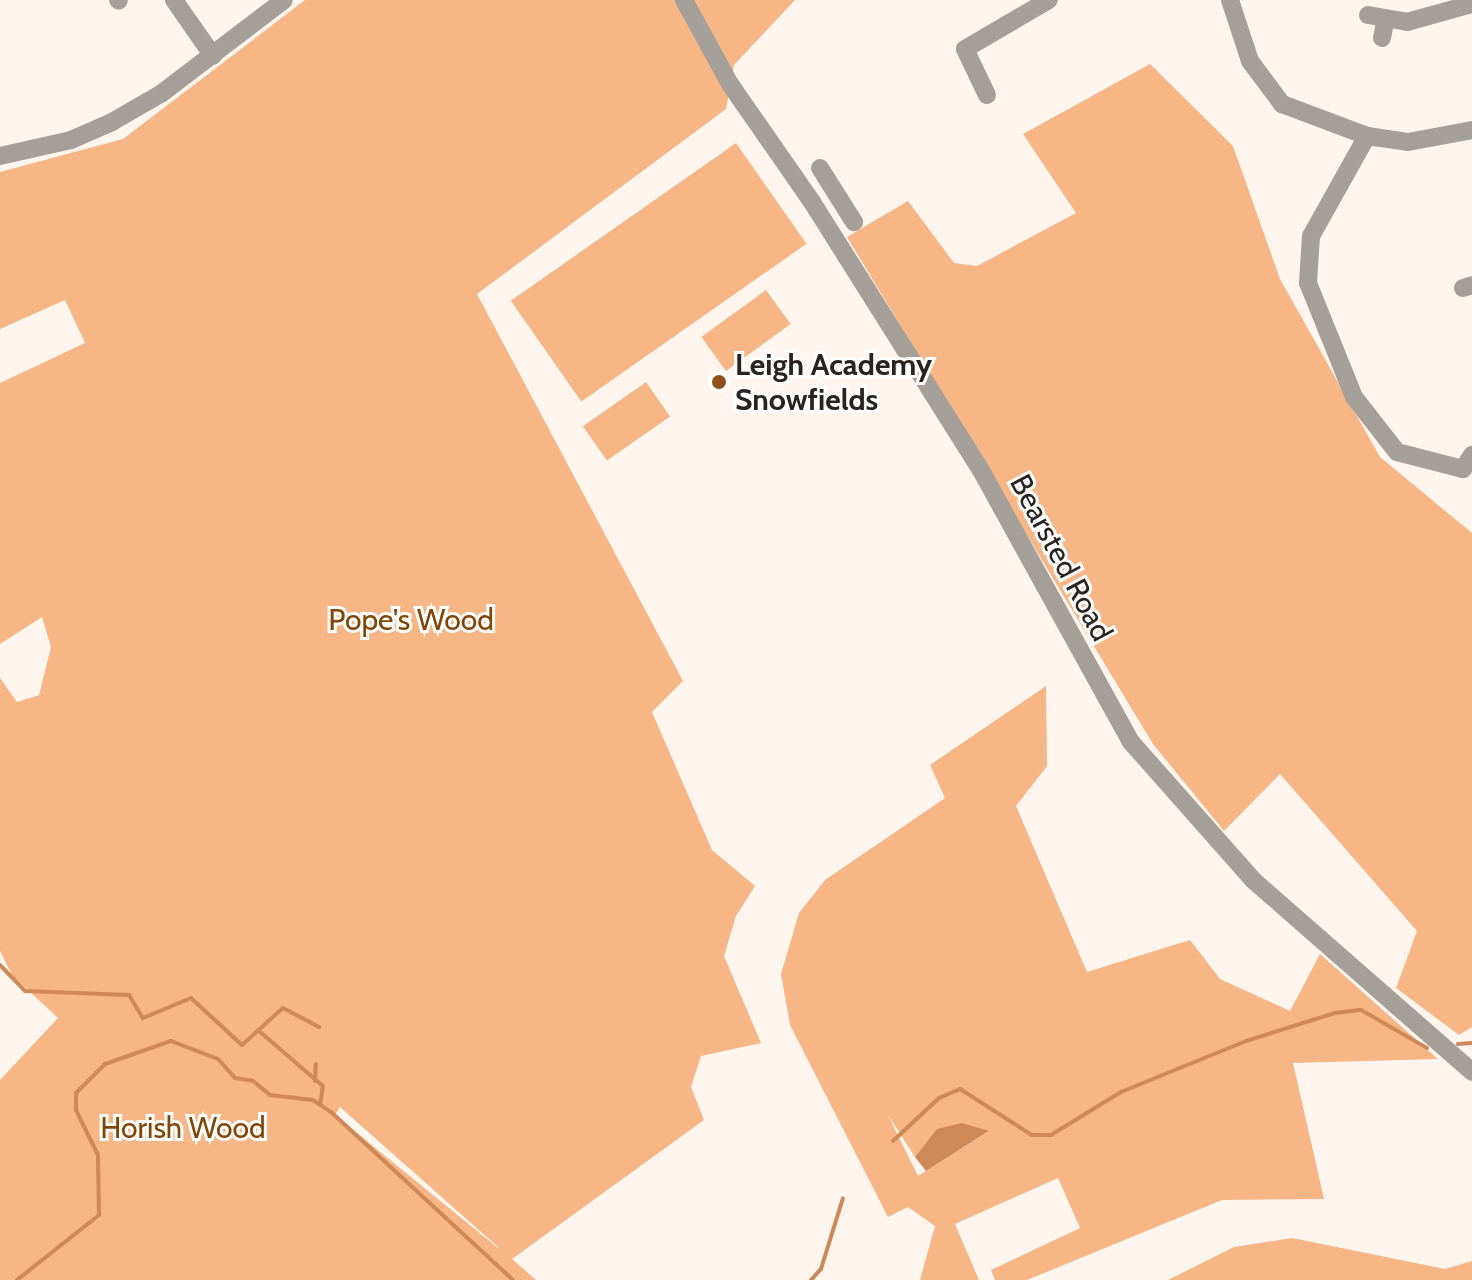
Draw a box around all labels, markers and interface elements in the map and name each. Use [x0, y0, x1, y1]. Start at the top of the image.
place label: Leigh Academy Snowfields [735, 347, 932, 418]
marker: Leigh Academy Snowfields [710, 373, 728, 391]
street label: Bearsted Road [1002, 469, 1120, 647]
park label: Pope's Wood [328, 602, 494, 638]
park label: Horish Wood [100, 1110, 266, 1146]

